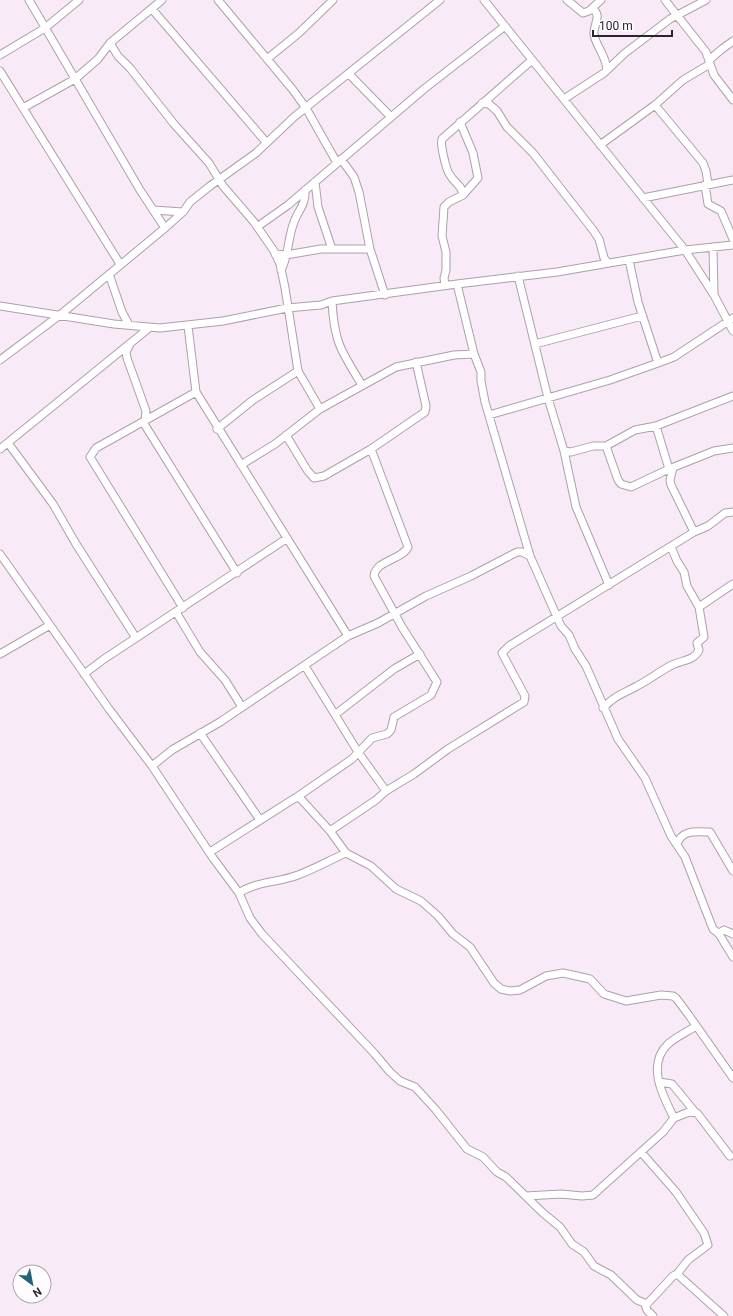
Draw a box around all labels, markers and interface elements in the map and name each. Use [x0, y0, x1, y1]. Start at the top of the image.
scale bar [593, 12, 672, 38]
text: 100 m [599, 19, 633, 33]
north arrow [12, 1264, 52, 1304]
text: N [30, 1284, 44, 1300]

